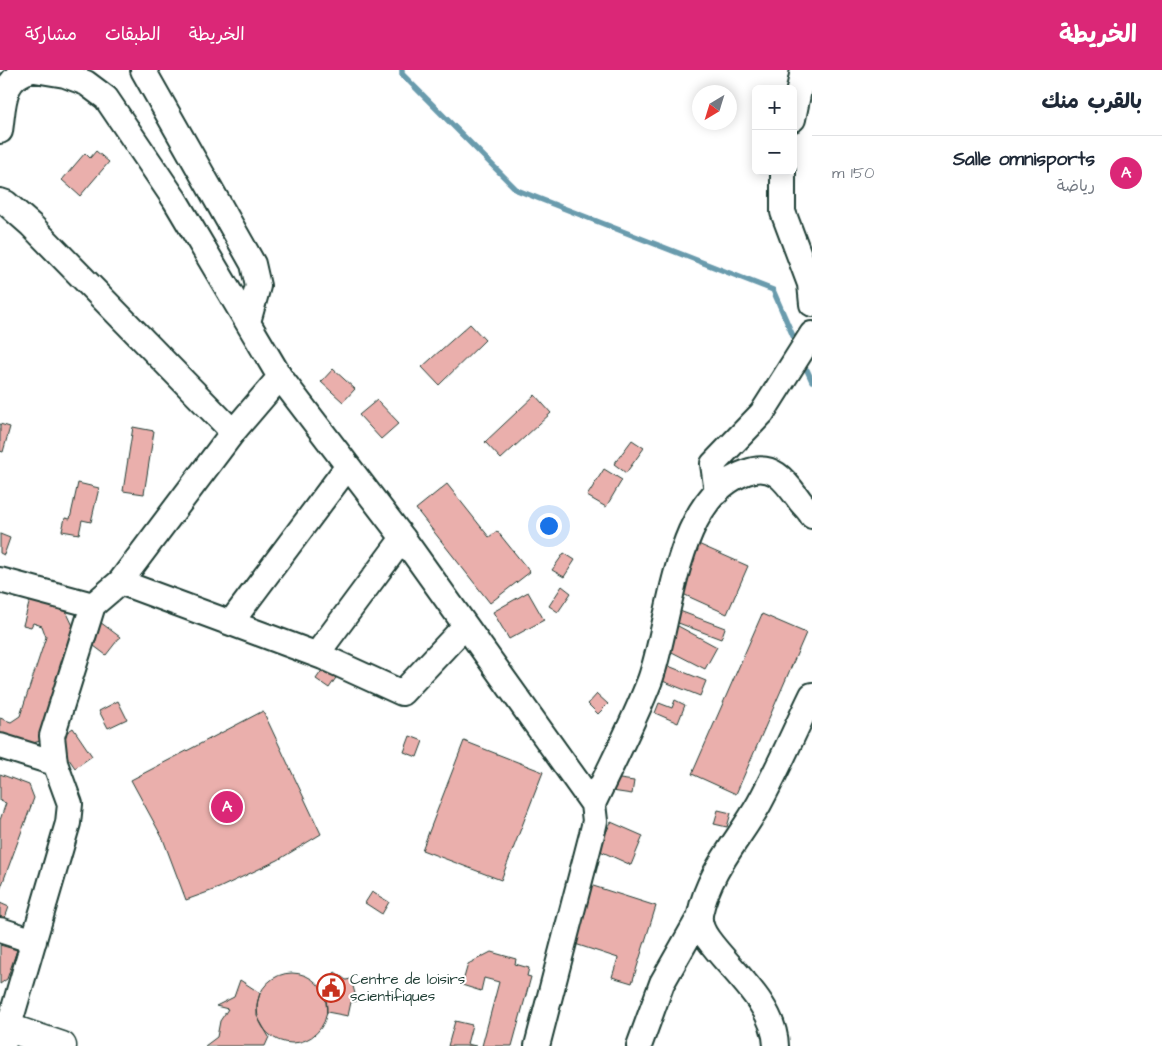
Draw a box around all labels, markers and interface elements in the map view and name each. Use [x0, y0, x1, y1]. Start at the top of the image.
text: الخريطة [1059, 18, 1137, 52]
text: مشاركة [25, 22, 77, 47]
text: الطبقات [105, 22, 161, 47]
text: الخريطة [189, 22, 245, 47]
north arrow [692, 85, 737, 130]
map controls [752, 85, 797, 175]
button: + [752, 85, 797, 130]
text: بالقرب منك [1041, 87, 1142, 116]
button: − [752, 130, 797, 175]
text: Salle omnisports [953, 146, 1095, 173]
text: 150 m [832, 162, 874, 184]
text: A [1121, 162, 1131, 184]
text: رياضة [1057, 175, 1095, 197]
your location [536, 513, 562, 539]
pin: A [211, 788, 243, 826]
place label: Centre de loisirs scientifiques [350, 969, 466, 1007]
public building icon: Centre de loisirs scientifiques [316, 973, 346, 1003]

